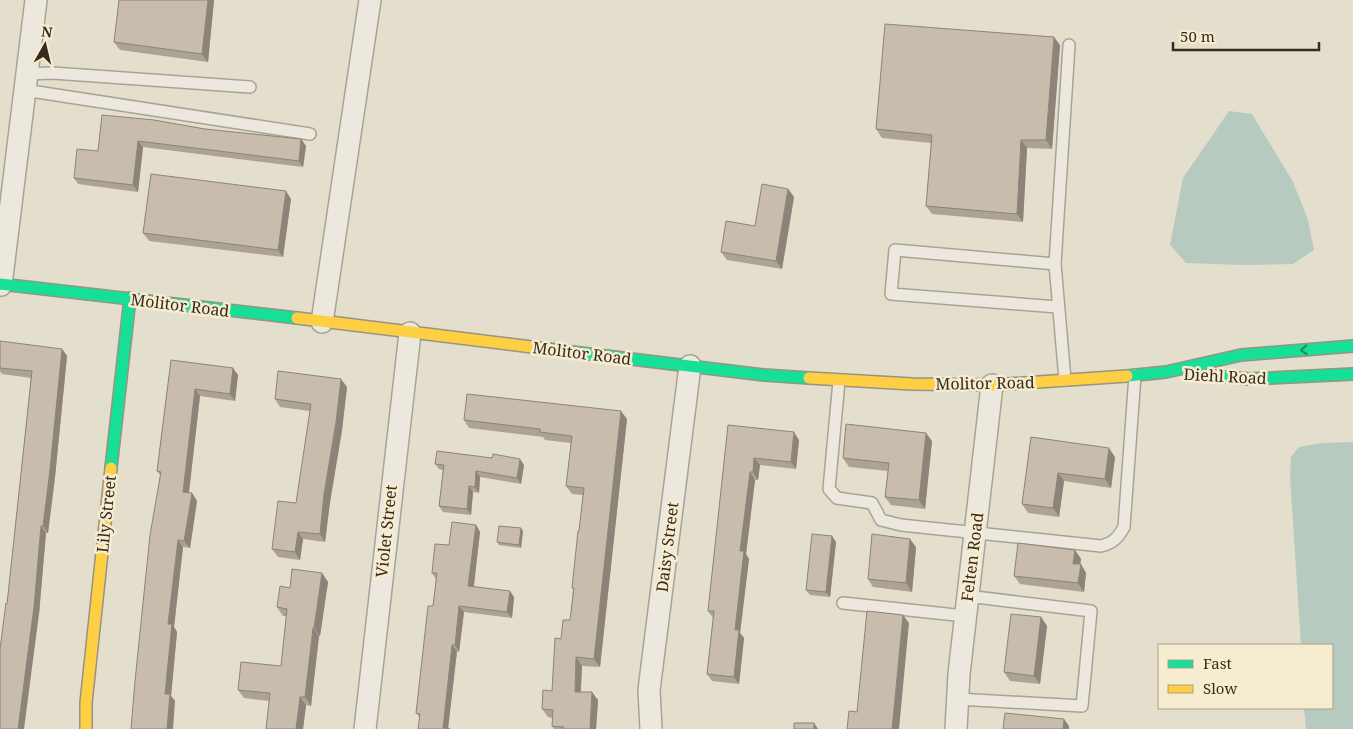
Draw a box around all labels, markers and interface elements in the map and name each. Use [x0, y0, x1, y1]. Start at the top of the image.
north arrow [20, 20, 70, 70]
scale bar [1173, 20, 1319, 52]
text: N [40, 21, 54, 42]
text: 50 m [1180, 26, 1215, 46]
street label: Molitor Road [129, 288, 231, 322]
street label: Molitor Road [531, 336, 633, 370]
one-way arrow [1300, 344, 1308, 355]
street label: Diehl Road [1183, 363, 1267, 389]
street label: Molitor Road [935, 371, 1035, 395]
street label: Lily Street [91, 474, 121, 554]
street label: Violet Street [370, 483, 402, 578]
street label: Daisy Street [651, 500, 683, 593]
street label: Felten Road [956, 511, 988, 603]
legend [1158, 644, 1333, 709]
text: Fast [1203, 653, 1232, 673]
text: Slow [1203, 678, 1237, 698]

